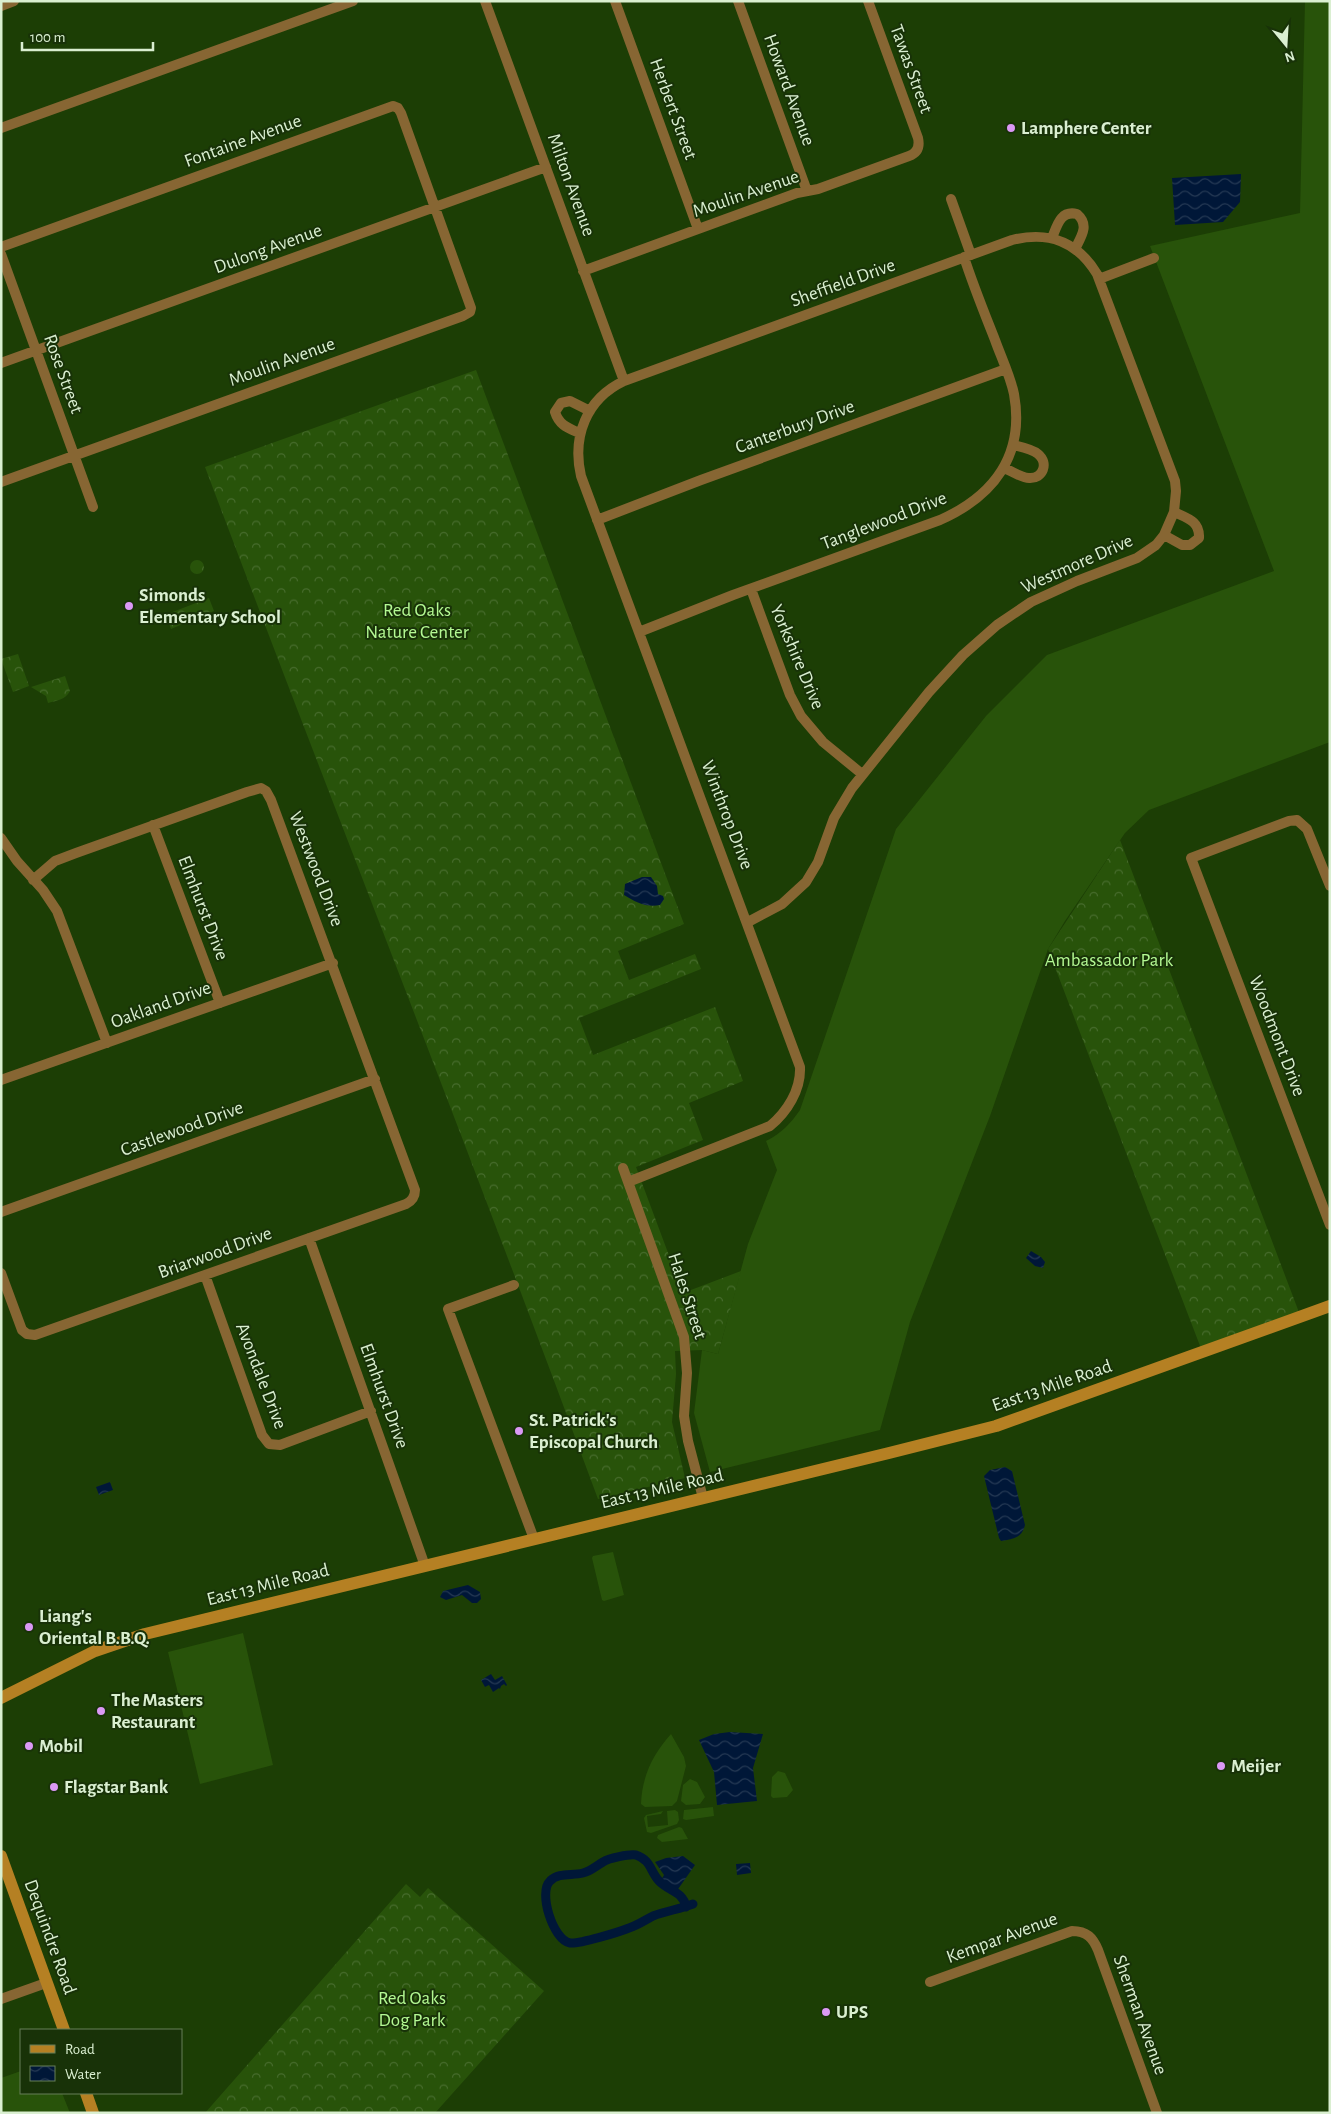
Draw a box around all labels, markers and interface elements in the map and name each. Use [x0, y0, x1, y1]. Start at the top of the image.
scale bar [22, 20, 154, 52]
north arrow [1261, 20, 1311, 70]
street label: Tawas Street [886, 22, 936, 116]
text: 100 m [30, 30, 65, 45]
street label: Howard Avenue [760, 32, 818, 148]
text: N [1283, 48, 1297, 65]
street label: Herbert Street [646, 56, 700, 162]
street label: Fontaine Avenue [182, 111, 304, 171]
place label: Lamphere Center [1021, 119, 1152, 138]
marker: Lamphere Center [1005, 122, 1017, 134]
street label: Milton Avenue [544, 131, 598, 239]
street label: Moulin Avenue [690, 167, 802, 221]
street label: Dulong Avenue [211, 221, 325, 277]
street label: Sheffield Drive [788, 255, 898, 311]
street label: Rose Street [40, 332, 86, 416]
street label: Moulin Avenue [226, 334, 338, 390]
street label: Canterbury Drive [733, 397, 857, 457]
street label: Tanglewood Drive [819, 488, 949, 554]
street label: Westmore Drive [1018, 531, 1136, 597]
place label: Simonds Elementary School [139, 586, 281, 627]
marker: Simonds Elementary School [123, 600, 135, 612]
park label: Red Oaks Nature Center [365, 601, 469, 642]
street label: Yorkshire Drive [766, 602, 828, 712]
street label: Winthrop Drive [698, 758, 756, 872]
street label: Westwood Drive [285, 809, 347, 929]
street label: Elmhurst Drive [174, 853, 232, 963]
park label: Ambassador Park [1045, 951, 1174, 970]
street label: Woodmont Drive [1245, 973, 1309, 1099]
street label: Oakland Drive [108, 978, 214, 1032]
street label: Castlewood Drive [118, 1098, 246, 1160]
street label: Briarwood Drive [156, 1224, 274, 1282]
street label: Hales Street [664, 1250, 710, 1342]
street label: Avondale Drive [232, 1320, 290, 1432]
street label: Elmhurst Drive [356, 1341, 412, 1451]
street label: East 13 Mile Road [990, 1357, 1114, 1415]
place label: St. Patrick's Episcopal Church [529, 1411, 658, 1452]
marker: St. Patrick's Episcopal Church [513, 1425, 525, 1437]
street label: East 13 Mile Road [599, 1466, 725, 1512]
street label: East 13 Mile Road [205, 1561, 331, 1609]
place label: Liang's Oriental B.B.Q. [39, 1607, 150, 1648]
marker: Liang's Oriental B.B.Q. [23, 1621, 35, 1633]
place label: The Masters Restaurant [111, 1691, 203, 1732]
marker: The Masters Restaurant [95, 1705, 107, 1717]
place label: Mobil [39, 1737, 83, 1756]
marker: Mobil [23, 1740, 35, 1752]
place label: Meijer [1231, 1757, 1281, 1776]
marker: Meijer [1215, 1760, 1227, 1772]
place label: Flagstar Bank [64, 1778, 169, 1797]
marker: Flagstar Bank [48, 1781, 60, 1793]
street label: Dequindre Road [20, 1877, 80, 1997]
street label: Kempar Avenue [944, 1909, 1060, 1967]
street label: Sherman Avenue [1110, 1953, 1170, 2077]
park label: Red Oaks Dog Park [378, 1989, 446, 2030]
place label: UPS [836, 2003, 868, 2022]
marker: UPS [820, 2006, 832, 2018]
legend [20, 2029, 182, 2094]
text: Road [65, 2042, 95, 2057]
text: Water [65, 2067, 101, 2082]

